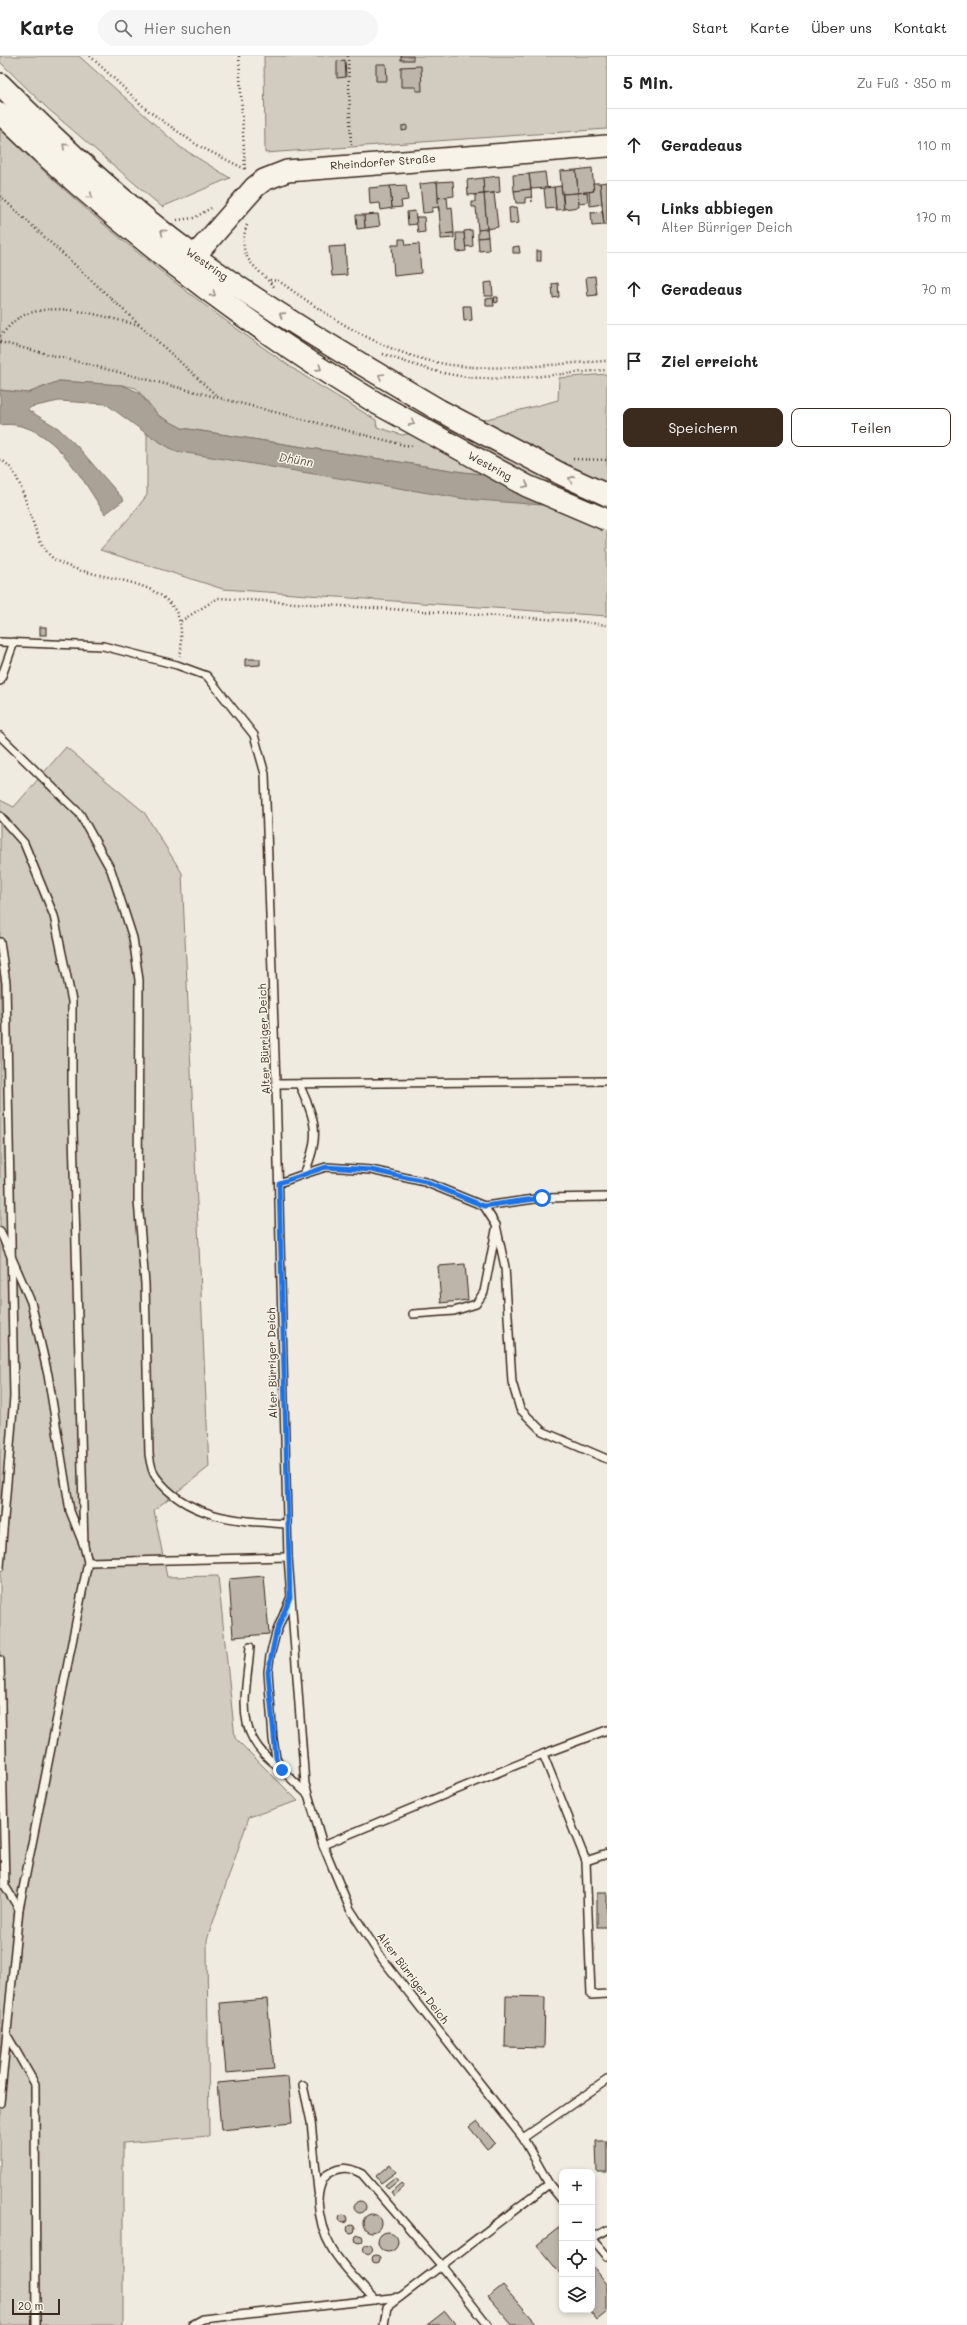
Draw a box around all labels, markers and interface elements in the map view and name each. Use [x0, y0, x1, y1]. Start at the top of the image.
search box [98, 10, 378, 46]
text: Karte [20, 15, 74, 40]
icon: search [112, 17, 134, 39]
text: Hier suchen [144, 18, 231, 38]
text: Start [692, 18, 728, 37]
text: Karte [750, 18, 789, 37]
text: Über uns [811, 18, 872, 37]
text: Kontakt [894, 18, 947, 37]
text: 5 Min. [623, 71, 674, 93]
text: Zu Fuß · 350 m [857, 74, 951, 91]
icon: ahead [623, 134, 645, 156]
text: Geradeaus [661, 135, 742, 155]
text: 110 m [917, 136, 951, 153]
one-way arrow [62, 144, 70, 151]
street label: Rheindorfer Straße [330, 150, 436, 173]
one-way arrow [86, 192, 93, 199]
text: Links abbiegen [661, 198, 773, 218]
icon: left [623, 206, 645, 228]
text: 170 m [915, 208, 951, 225]
text: Alter Bürriger Deich [661, 218, 792, 235]
one-way arrow [161, 229, 168, 236]
street label: Westring [183, 244, 231, 284]
icon: ahead [623, 278, 645, 300]
text: Geradeaus [661, 279, 742, 299]
text: 70 m [921, 280, 951, 297]
one-way arrow [208, 289, 215, 296]
one-way arrow [279, 313, 286, 320]
icon: arrive [623, 350, 645, 372]
text: Ziel erreicht [661, 351, 758, 371]
one-way arrow [315, 364, 322, 371]
one-way arrow [378, 374, 385, 381]
button: Speichern [623, 408, 783, 447]
button: Teilen [791, 408, 951, 447]
one-way arrow [408, 418, 415, 425]
street label: Westring [466, 447, 515, 484]
water label: Dhünn [278, 448, 315, 470]
one-way arrow [568, 476, 576, 484]
one-way arrow [521, 480, 529, 488]
street label: Alter Bürriger Deich [254, 983, 273, 1095]
route start [533, 1189, 551, 1207]
street label: Alter Bürriger Deich [263, 1307, 280, 1419]
route end [273, 1761, 291, 1779]
street label: Alter Bürriger Deich [374, 1929, 453, 2027]
map controls [559, 2169, 595, 2313]
button: + [559, 2169, 595, 2205]
button: − [559, 2205, 595, 2241]
button: locate [559, 2241, 595, 2277]
button: layers [559, 2277, 595, 2313]
scale bar [12, 2297, 60, 2316]
text: 20 m [18, 2298, 43, 2313]

